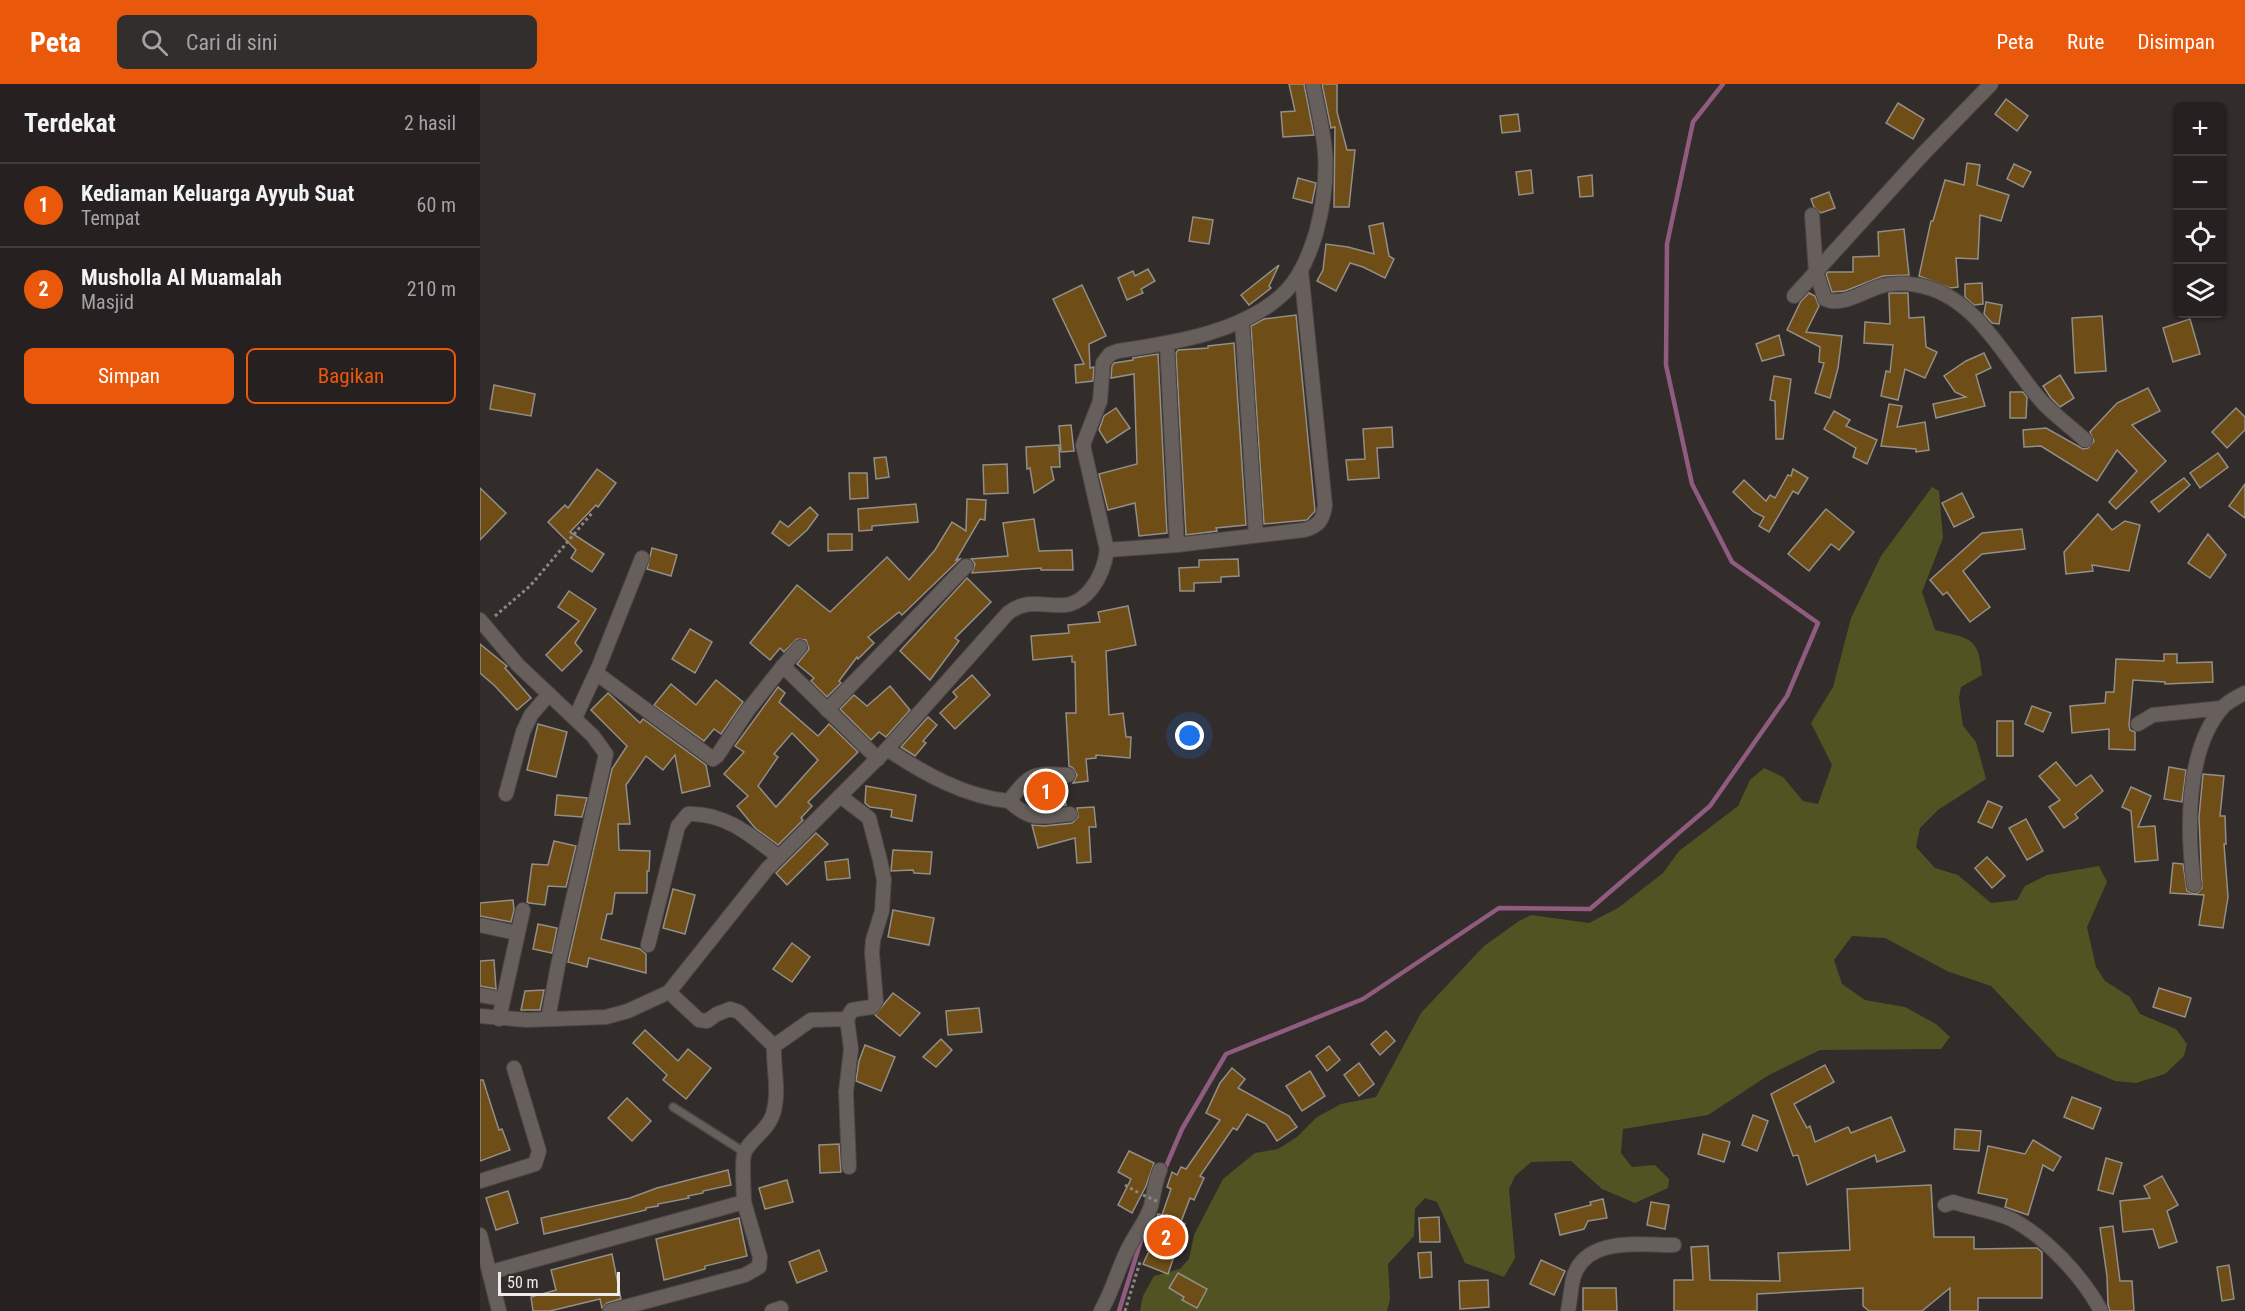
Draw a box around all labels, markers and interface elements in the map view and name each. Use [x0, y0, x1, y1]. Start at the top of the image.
search box [117, 15, 537, 69]
text: Peta [30, 26, 81, 59]
icon: search [138, 26, 171, 59]
text: Cari di sini [186, 30, 278, 55]
text: Peta [1996, 30, 2034, 54]
text: Rute [2067, 30, 2104, 54]
text: Disimpan [2137, 30, 2215, 54]
map controls [2173, 102, 2227, 318]
button: + [2173, 102, 2227, 156]
text: Terdekat [24, 108, 116, 138]
text: 2 hasil [404, 111, 456, 135]
button: − [2173, 156, 2227, 210]
text: Kediaman Keluarga Ayyub Suat [81, 181, 354, 206]
text: 1 [38, 193, 49, 217]
text: 60 m [417, 193, 456, 217]
text: Tempat [81, 206, 140, 230]
button: locate [2173, 210, 2227, 264]
button: layers [2173, 264, 2227, 318]
text: Musholla Al Muamalah [81, 265, 282, 290]
text: 2 [38, 277, 49, 301]
text: 210 m [407, 277, 456, 301]
text: Masjid [81, 290, 134, 314]
button: Simpan [24, 348, 234, 404]
button: Bagikan [246, 348, 456, 404]
your location [1175, 721, 1204, 750]
pin: 1 [1026, 768, 1066, 814]
pin: 2 [1146, 1214, 1186, 1260]
scale bar [498, 1269, 620, 1296]
text: 50 m [507, 1273, 539, 1292]

